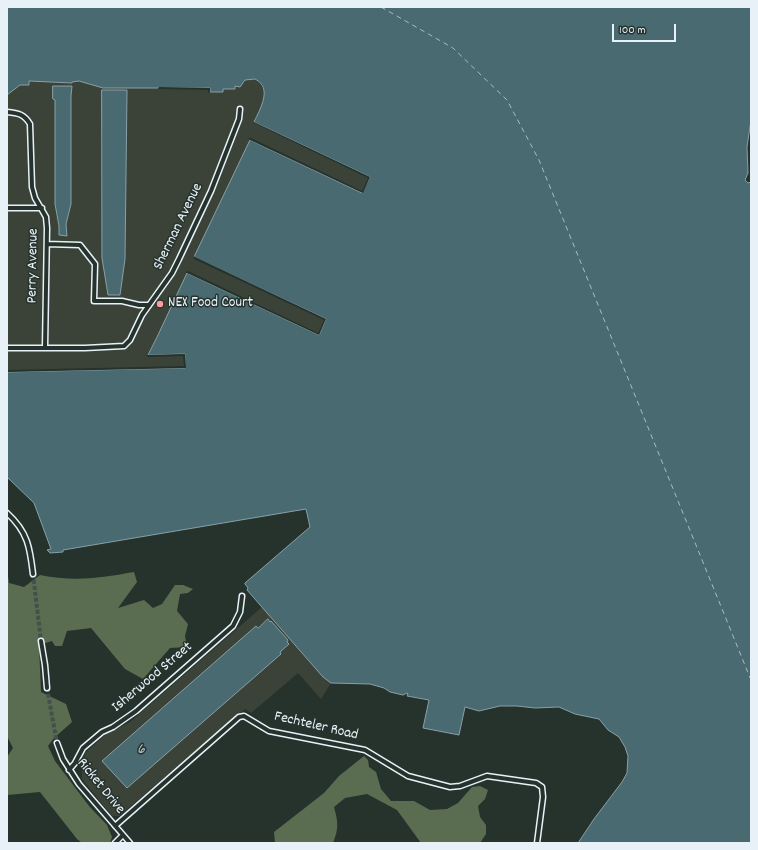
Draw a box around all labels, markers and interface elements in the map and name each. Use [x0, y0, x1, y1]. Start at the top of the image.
scale bar [614, 16, 678, 42]
text: 100 m [619, 22, 646, 39]
street label: Sherman Avenue [150, 181, 208, 273]
street label: Perry Avenue [24, 228, 44, 304]
place label: NEX Food Court [168, 295, 253, 313]
marker: NEX Food Court [155, 299, 165, 309]
street label: Isherwood Street [109, 639, 197, 717]
street label: Fechteler Road [272, 709, 360, 745]
water label: 6 [137, 741, 145, 761]
street label: Ricket Drive [72, 755, 128, 819]

